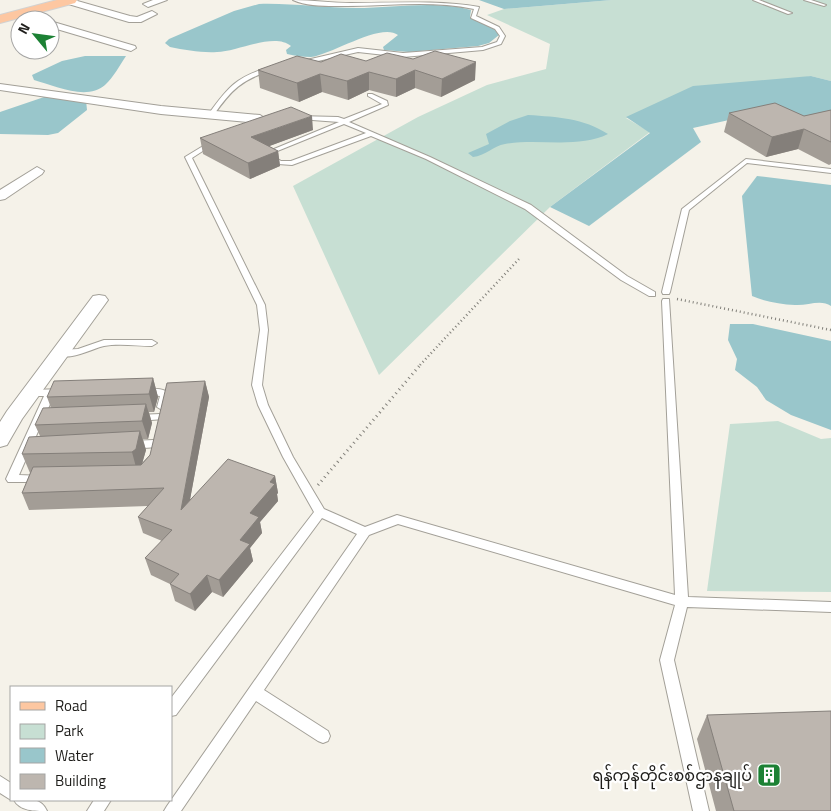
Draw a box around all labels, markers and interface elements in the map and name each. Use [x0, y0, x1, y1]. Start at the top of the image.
north arrow [10, 10, 60, 60]
text: N [12, 19, 35, 38]
legend [10, 686, 172, 801]
text: Road [55, 694, 87, 717]
text: Park [55, 719, 84, 742]
text: Water [55, 744, 94, 767]
building icon: ရန်ကုန်တိုင်းစစ်ဌာနချုပ် [756, 762, 782, 788]
place label: ရန်ကုန်တိုင်းစစ်ဌာနချုပ် [592, 763, 752, 790]
text: Building [55, 769, 106, 792]

